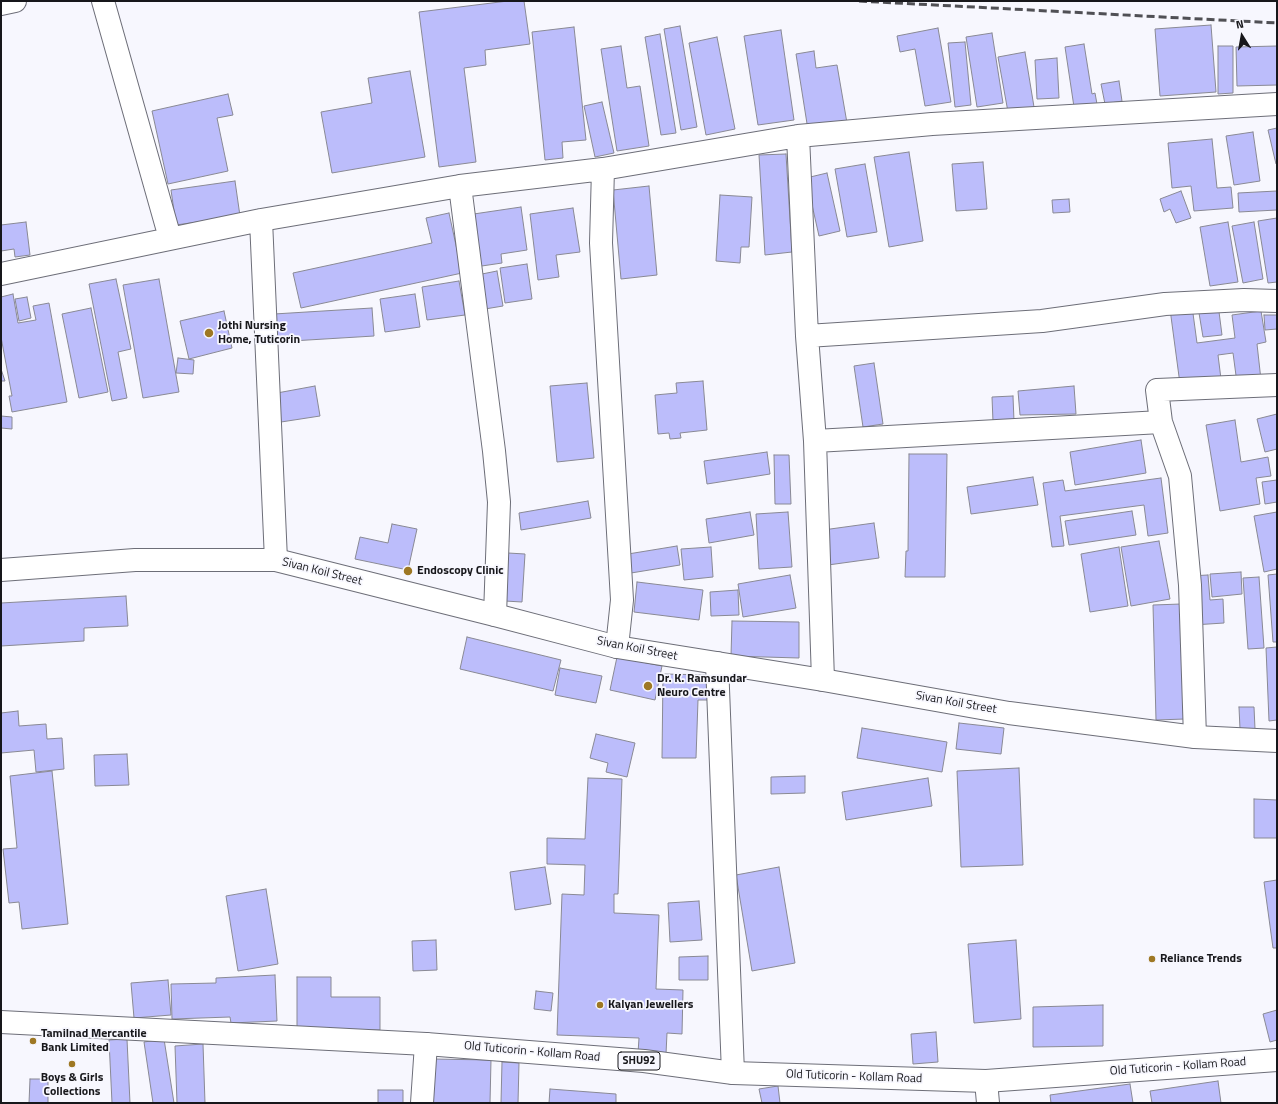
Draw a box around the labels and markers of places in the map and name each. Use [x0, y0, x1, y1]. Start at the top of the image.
place label: Jothi Nursing Home, Tuticorin [218, 319, 300, 347]
marker: Jothi Nursing Home, Tuticorin [203, 327, 215, 339]
place label: Endoscopy Clinic [417, 564, 504, 578]
marker: Endoscopy Clinic [402, 565, 414, 577]
place label: Dr. K. Ramsundar Neuro Centre [657, 672, 747, 700]
marker: Dr. K. Ramsundar Neuro Centre [642, 680, 654, 692]
place label: Reliance Trends [1160, 952, 1242, 966]
marker: Reliance Trends [1147, 954, 1157, 964]
place label: Kalyan Jewellers [608, 998, 694, 1012]
marker: Kalyan Jewellers [595, 1000, 605, 1010]
place label: Tamilnad Mercantile Bank Limited [41, 1027, 147, 1055]
marker: Tamilnad Mercantile Bank Limited [28, 1036, 38, 1046]
marker: Boys & Girls Collections [67, 1059, 77, 1069]
place label: Boys & Girls Collections [41, 1071, 103, 1099]

